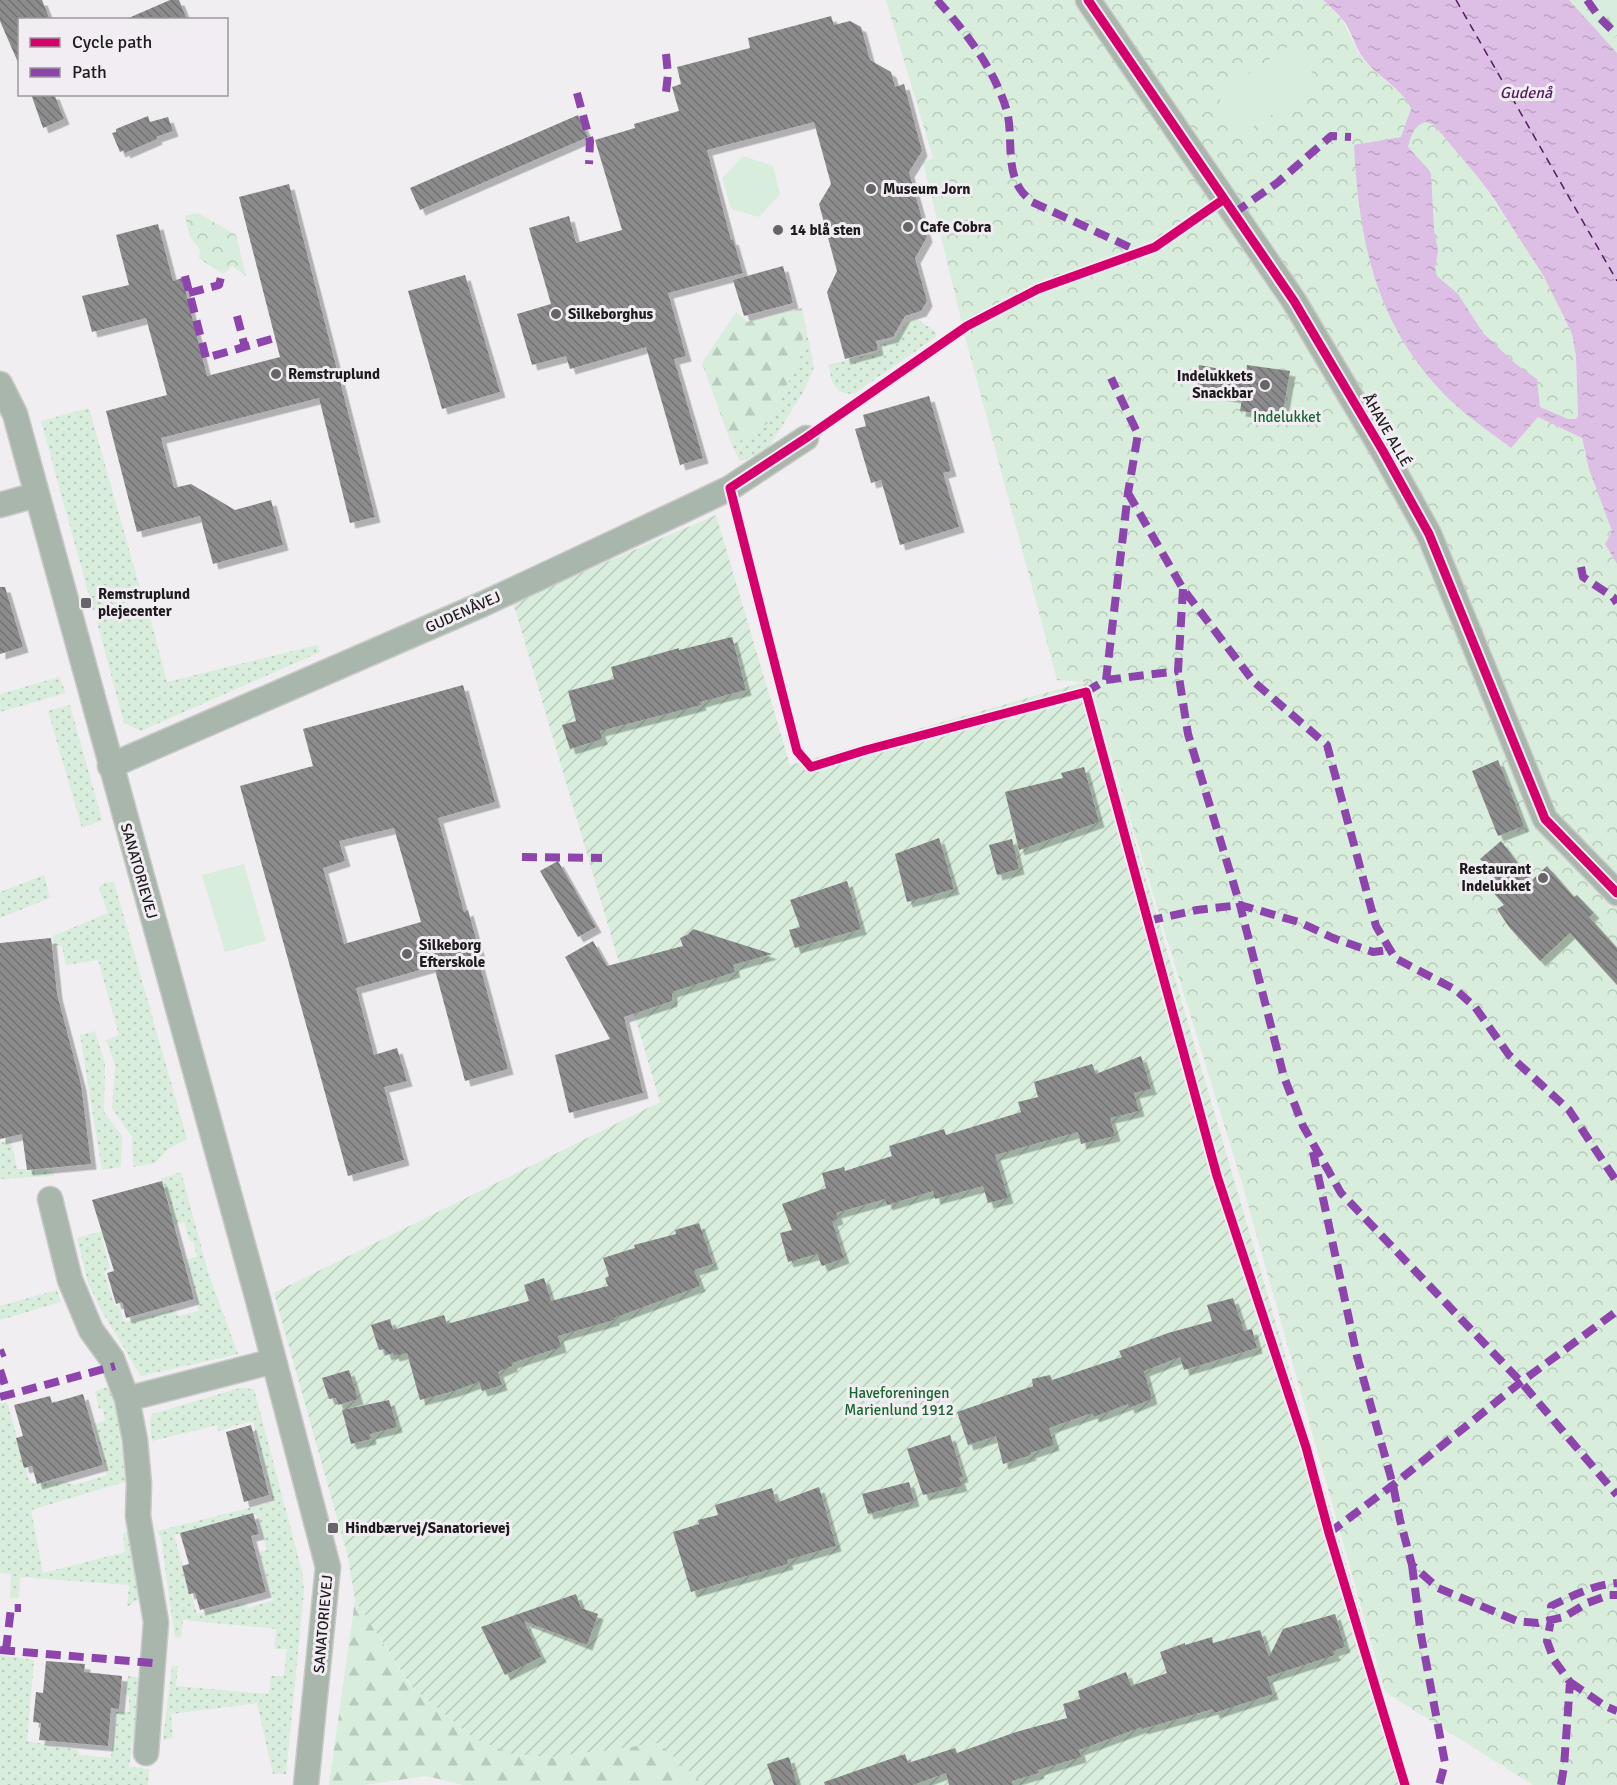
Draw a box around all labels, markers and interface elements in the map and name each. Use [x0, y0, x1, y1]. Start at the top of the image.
legend [18, 18, 228, 96]
text: Cycle path [72, 31, 152, 53]
text: Path [72, 61, 107, 83]
water label: Gudenå [1500, 83, 1553, 103]
place label: Museum Jorn [883, 180, 971, 198]
marker: Museum Jorn [864, 182, 878, 196]
place label: Cafe Cobra [920, 218, 992, 236]
marker: Cafe Cobra [901, 220, 915, 234]
place label: 14 blå sten [790, 221, 861, 239]
marker: 14 blå sten [771, 223, 785, 237]
place label: Silkeborghus [568, 305, 654, 323]
marker: Silkeborghus [549, 307, 563, 321]
place label: Remstruplund [288, 365, 380, 383]
marker: Remstruplund [269, 367, 283, 381]
place label: Indelukkets Snackbar [1177, 367, 1253, 402]
marker: Indelukkets Snackbar [1258, 378, 1272, 392]
street label: ÅHAVE ALLÉ [1359, 390, 1416, 470]
park label: Indelukket [1253, 408, 1321, 426]
place label: Remstruplund plejecenter [98, 585, 190, 620]
street label: GUDENÅVEJ [423, 587, 503, 637]
marker: Remstruplund plejecenter [79, 596, 93, 610]
street label: SANATORIEVEJ [117, 821, 161, 921]
place label: Restaurant Indelukket [1459, 860, 1531, 895]
marker: Restaurant Indelukket [1536, 871, 1550, 885]
place label: Silkeborg Efterskole [419, 936, 485, 971]
marker: Silkeborg Efterskole [400, 947, 414, 961]
park label: Haveforeningen Marienlund 1912 [844, 1384, 954, 1419]
place label: Hindbærvej/Sanatorievej [345, 1519, 510, 1537]
marker: Hindbærvej/Sanatorievej [326, 1521, 340, 1535]
street label: SANATORIEVEJ [310, 1574, 336, 1674]

